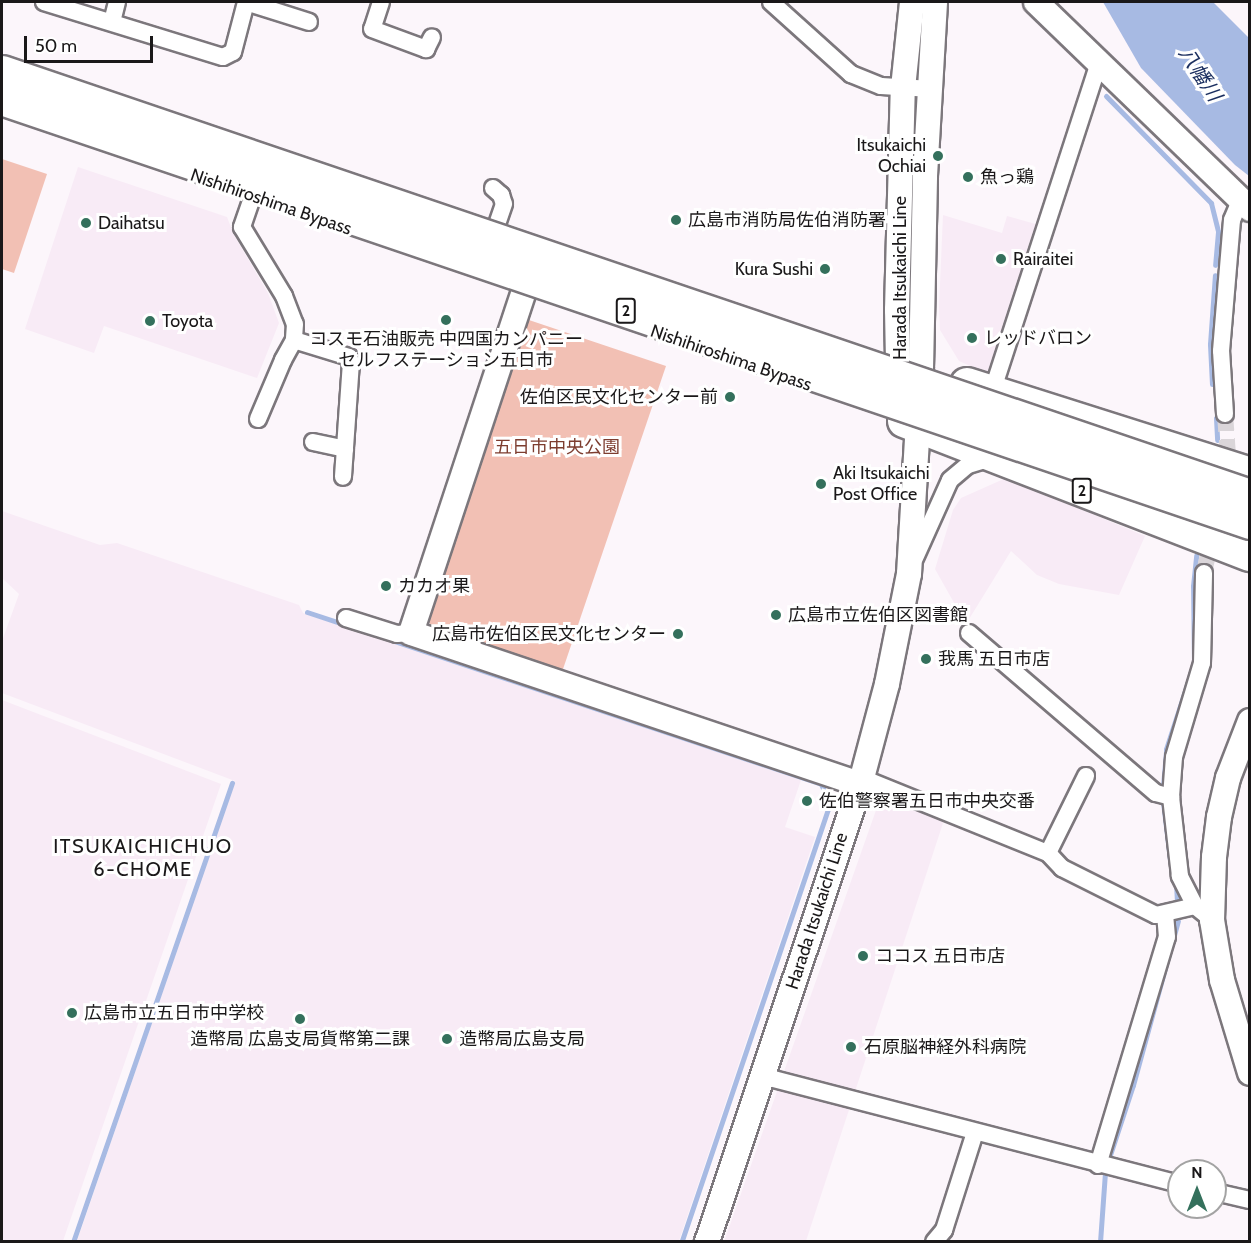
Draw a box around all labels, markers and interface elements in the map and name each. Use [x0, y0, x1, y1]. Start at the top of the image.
scale bar [27, 24, 156, 62]
text: 50 m [35, 35, 77, 57]
water label: 八幡川 [1174, 42, 1226, 106]
place label: Itsukaichi Ochiai [856, 135, 926, 178]
marker: Itsukaichi Ochiai [931, 149, 945, 163]
street label: Nishihiroshima Bypass [188, 164, 354, 240]
place label: 魚っ鶏 [980, 166, 1034, 188]
marker: 魚っ鶏 [961, 170, 975, 184]
street label: Harada Itsukaichi Line [889, 196, 911, 360]
place label: 広島市消防局佐伯消防署 [688, 209, 886, 231]
place label: Daihatsu [98, 212, 165, 234]
marker: 広島市消防局佐伯消防署 [669, 213, 683, 227]
marker: Daihatsu [79, 216, 93, 230]
place label: Rairaitei [1013, 248, 1073, 270]
marker: Rairaitei [994, 252, 1008, 266]
place label: Kura Sushi [735, 258, 813, 280]
marker: Kura Sushi [818, 262, 832, 276]
road number: 2 [616, 298, 636, 324]
place label: Toyota [162, 310, 213, 332]
marker: コスモ石油販売 中四国カンパニー セルフステーション五日市 [439, 313, 453, 327]
marker: Toyota [143, 314, 157, 328]
street label: Nishihiroshima Bypass [648, 320, 814, 396]
place label: レッドバロン [984, 327, 1092, 349]
place label: コスモ石油販売 中四国カンパニー セルフステーション五日市 [309, 329, 583, 372]
marker: レッドバロン [965, 331, 979, 345]
place label: 佐伯区民文化センター前 [520, 386, 718, 408]
marker: 佐伯区民文化センター前 [723, 390, 737, 404]
park label: 五日市中央公園 [494, 436, 620, 458]
place label: Aki Itsukaichi Post Office [833, 463, 930, 506]
marker: Aki Itsukaichi Post Office [814, 477, 828, 491]
road number: 2 [1072, 478, 1092, 504]
place label: カカオ果 [398, 575, 470, 597]
marker: カカオ果 [379, 579, 393, 593]
place label: 広島市立佐伯区図書館 [788, 604, 968, 626]
marker: 広島市立佐伯区図書館 [769, 608, 783, 622]
place label: 広島市佐伯区民文化センター [432, 623, 666, 645]
marker: 広島市佐伯区民文化センター [671, 627, 685, 641]
place label: 我馬 五日市店 [938, 648, 1050, 670]
marker: 我馬 五日市店 [919, 652, 933, 666]
place label: 佐伯警察署五日市中央交番 [819, 790, 1035, 812]
marker: 佐伯警察署五日市中央交番 [800, 794, 814, 808]
street label: Harada Itsukaichi Line [781, 830, 853, 992]
district label: ITSUKAICHICHUO 6-CHOME [53, 835, 233, 882]
place label: ココス 五日市店 [875, 945, 1005, 967]
marker: ココス 五日市店 [856, 949, 870, 963]
place label: 広島市立五日市中学校 [84, 1002, 264, 1024]
marker: 広島市立五日市中学校 [65, 1006, 79, 1020]
marker: 造幣局 広島支局貨幣第二課 [293, 1012, 307, 1026]
place label: 造幣局 広島支局貨幣第二課 [190, 1028, 410, 1050]
place label: 造幣局広島支局 [459, 1028, 585, 1050]
marker: 造幣局広島支局 [440, 1032, 454, 1046]
place label: 石原脳神経外科病院 [864, 1036, 1026, 1058]
marker: 石原脳神経外科病院 [842, 1038, 860, 1056]
north arrow [1167, 1159, 1227, 1219]
text: N [1191, 1163, 1203, 1182]

